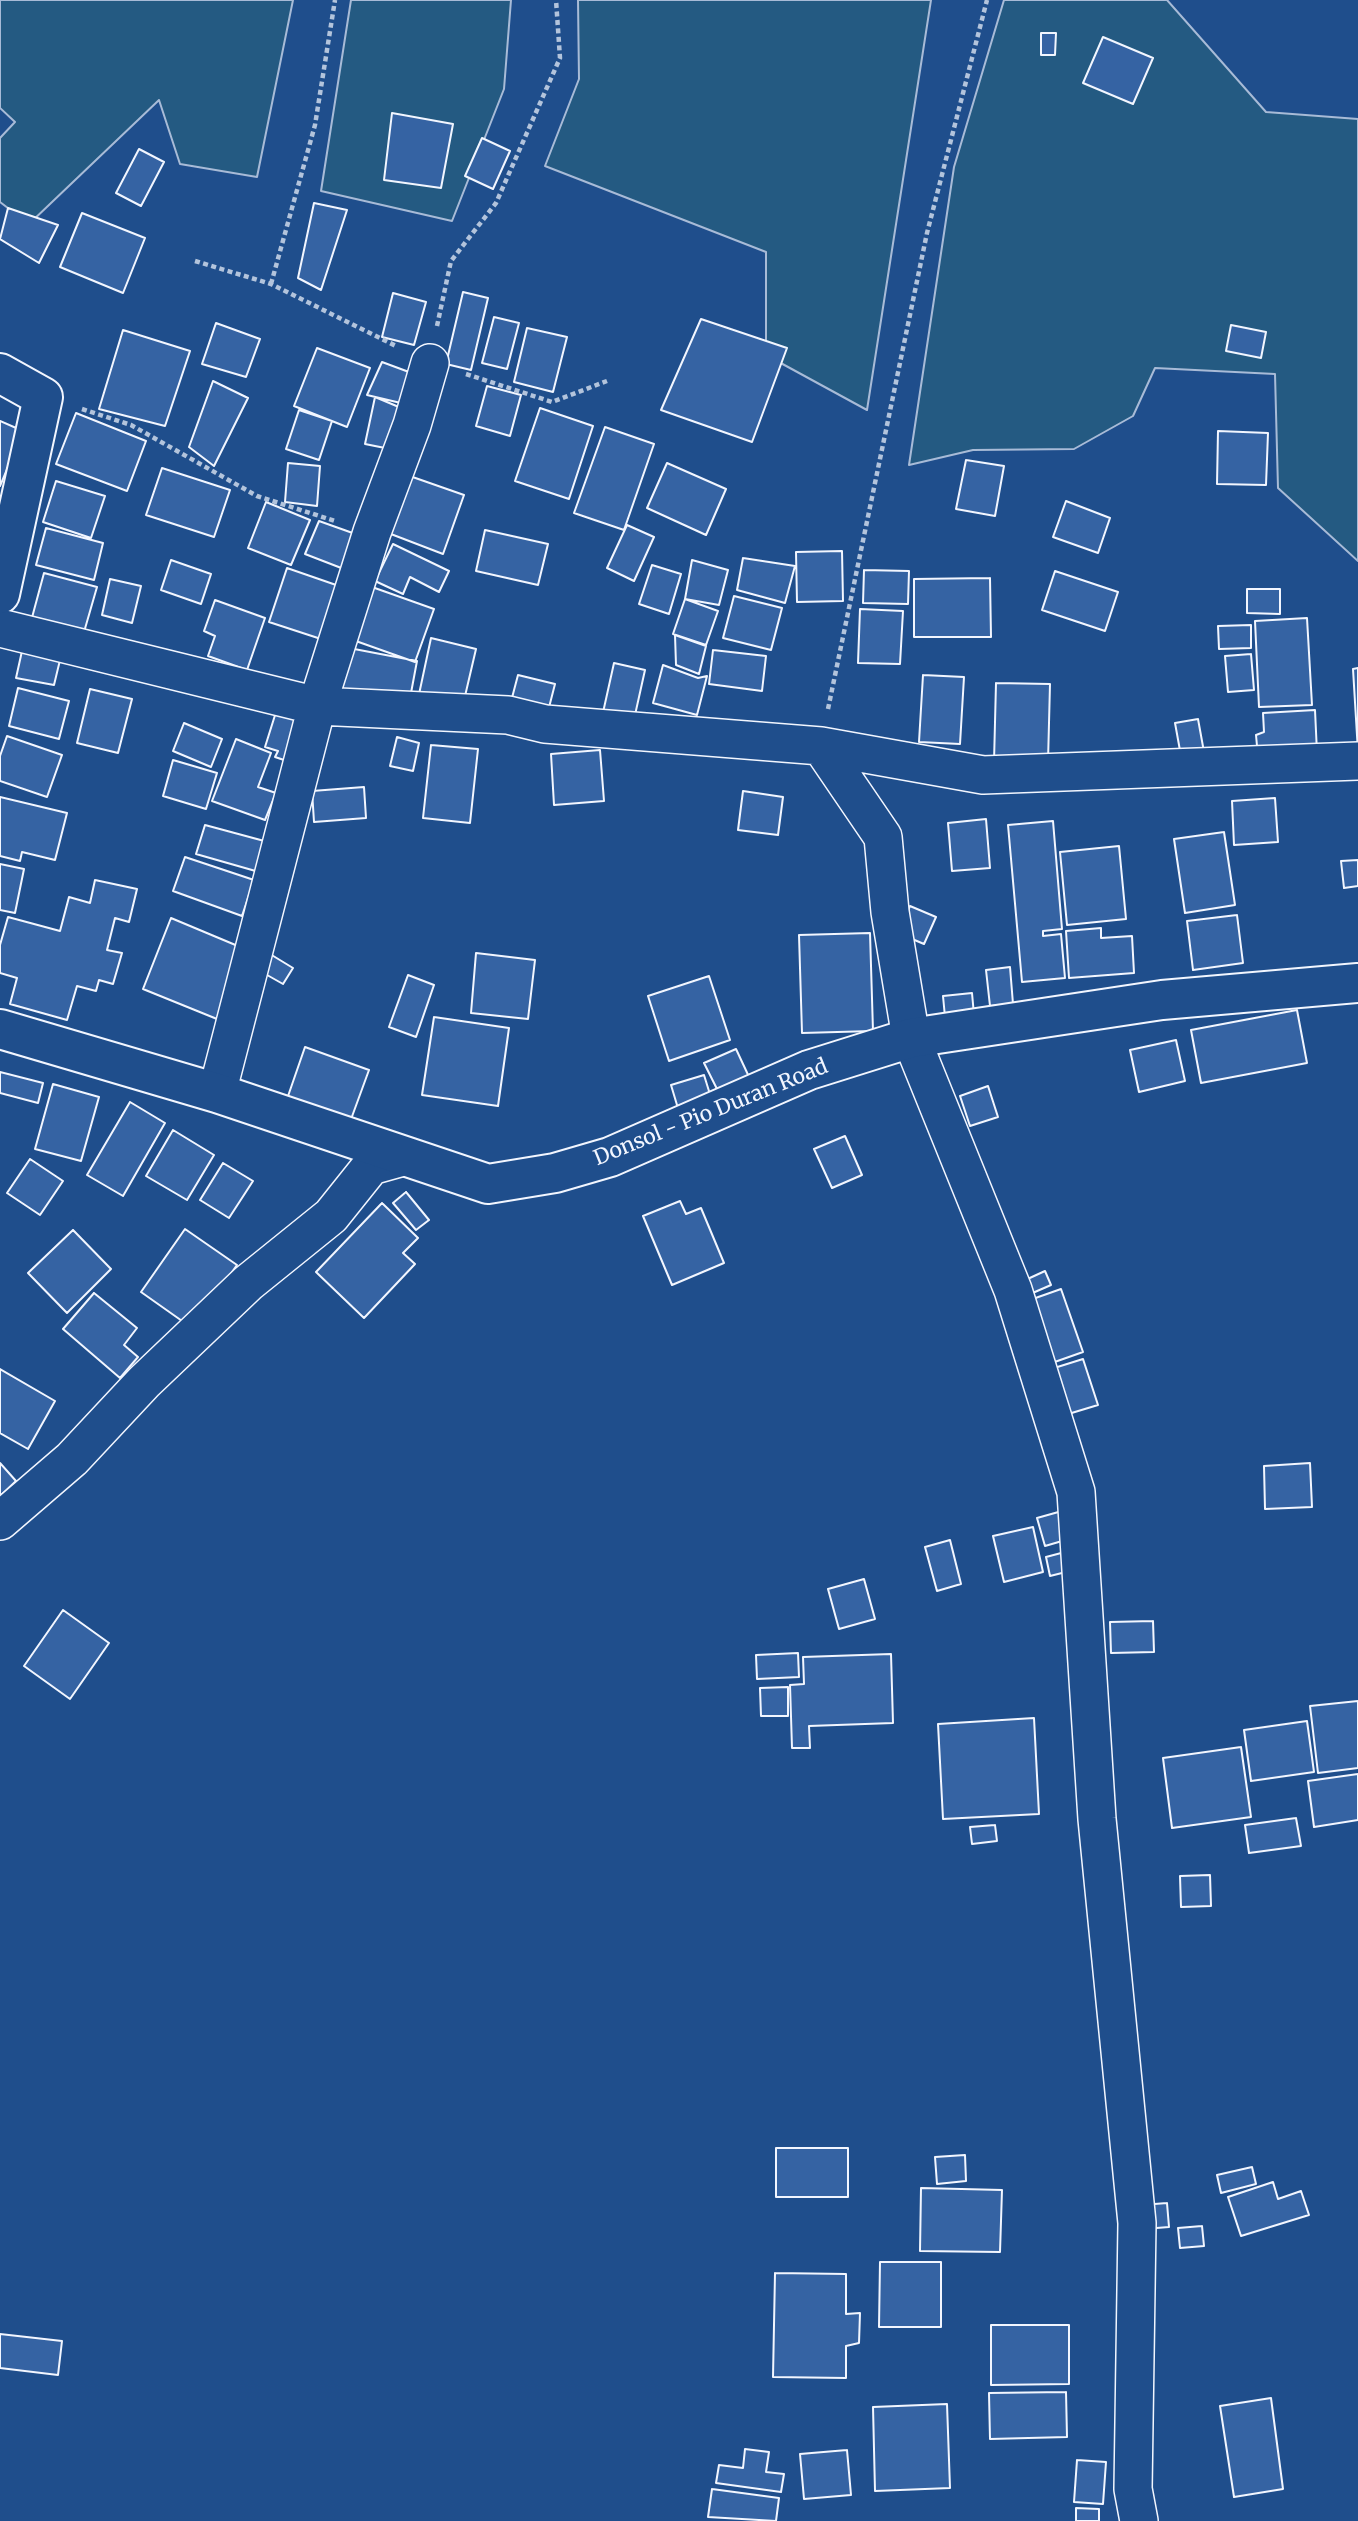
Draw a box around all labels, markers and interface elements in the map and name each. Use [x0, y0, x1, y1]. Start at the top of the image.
street label: Donsol - Pio Duran Road [590, 1054, 832, 1172]

